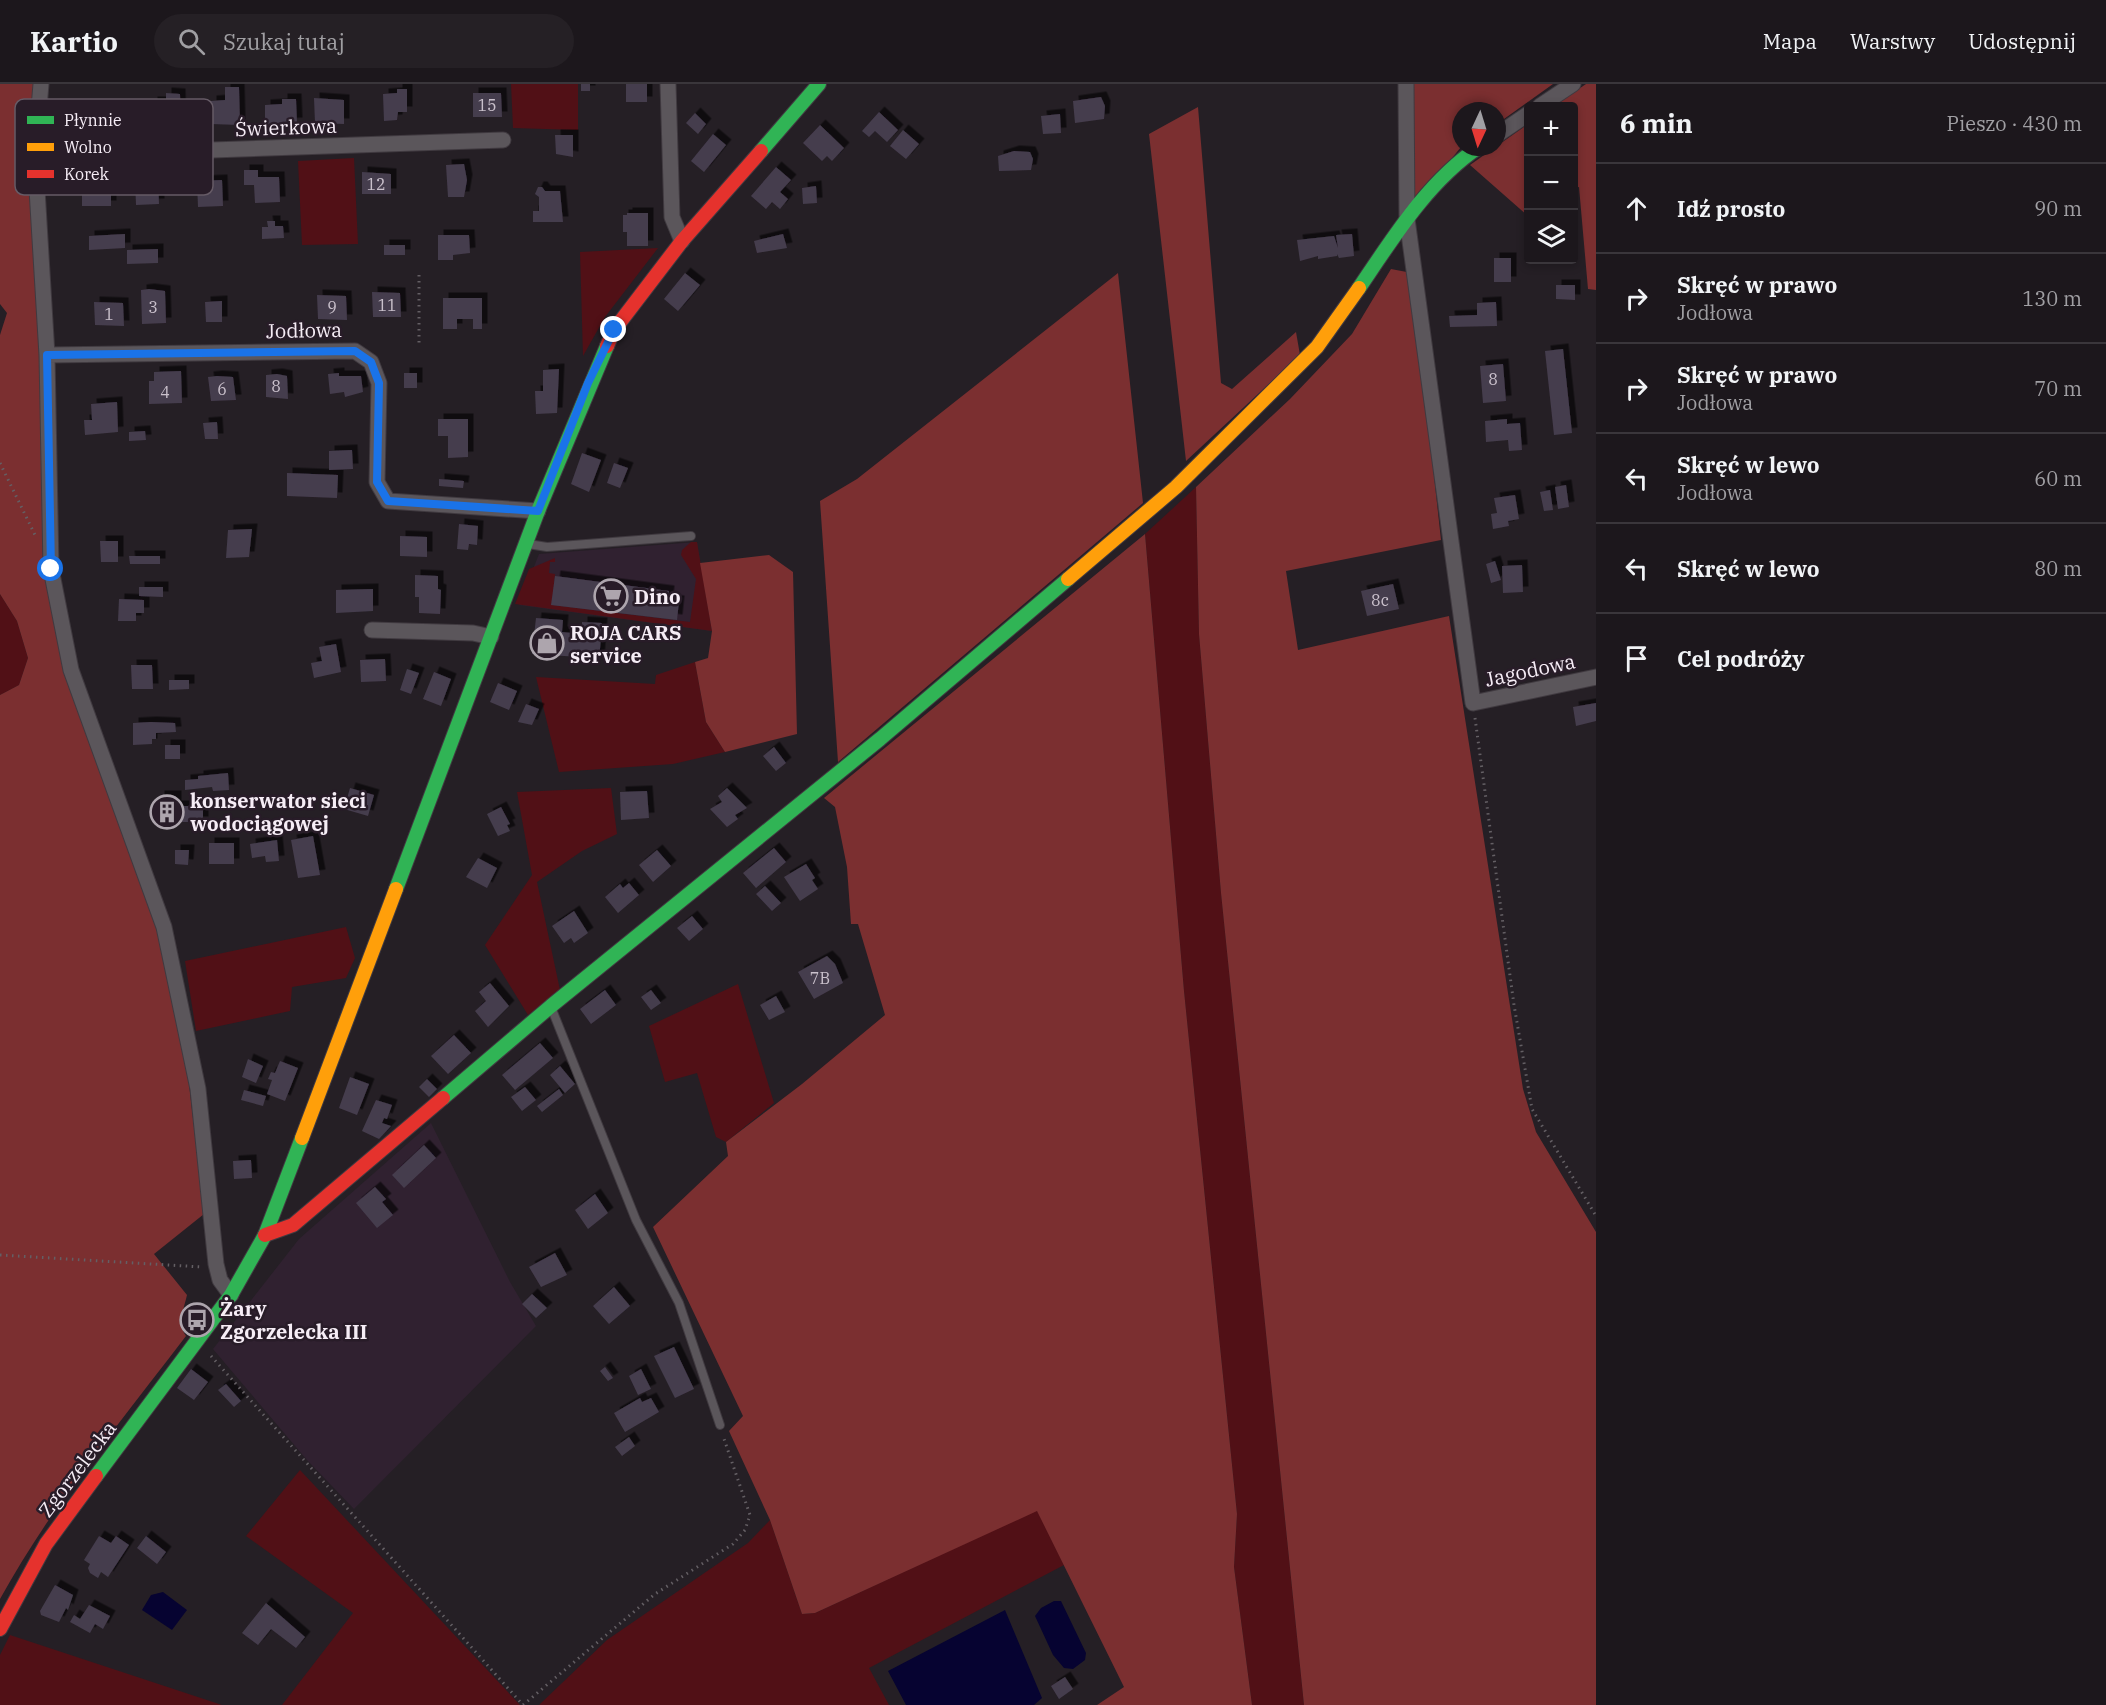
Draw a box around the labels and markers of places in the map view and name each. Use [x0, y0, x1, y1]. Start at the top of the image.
supermarket icon: Dino [593, 578, 629, 614]
place label: Dino [634, 583, 681, 610]
place label: ROJA CARS service [570, 619, 681, 669]
shop icon: ROJA CARS service [529, 625, 565, 661]
place label: konserwator sieci wodociągowej [190, 787, 367, 837]
building icon: konserwator sieci wodociągowej [149, 794, 185, 830]
place label: Żary Zgorzelecka III [220, 1295, 367, 1345]
bus stop icon: Żary Zgorzelecka III [179, 1302, 215, 1338]

